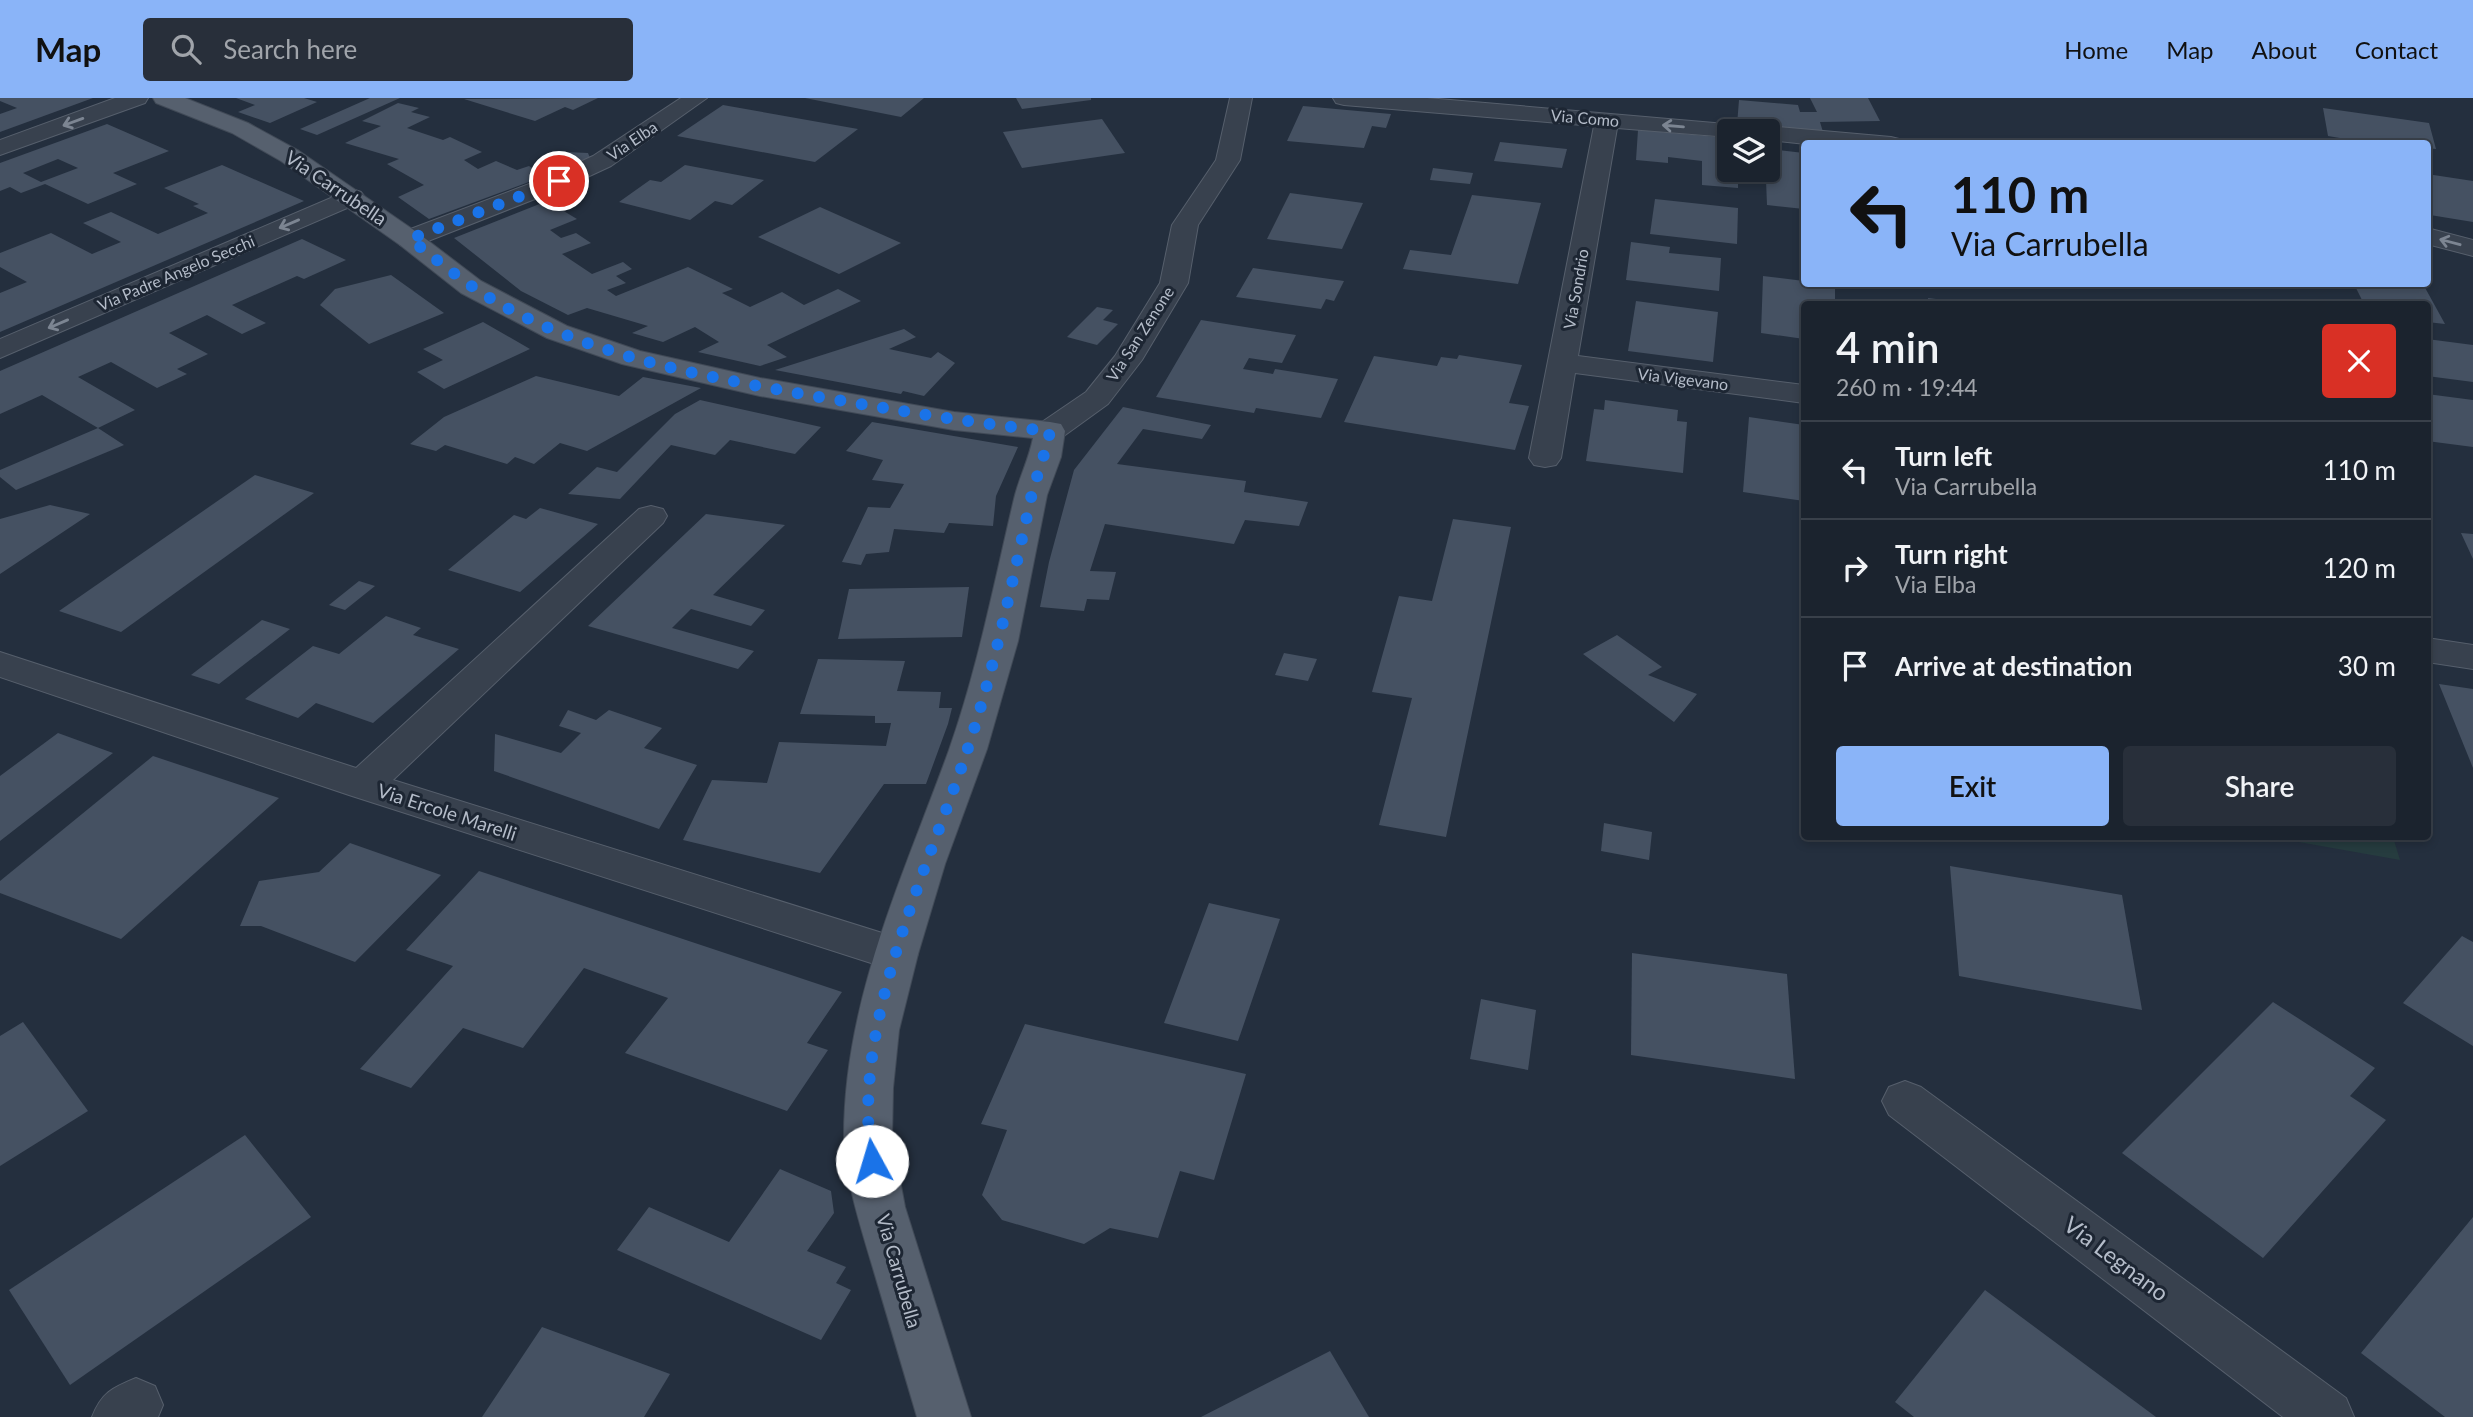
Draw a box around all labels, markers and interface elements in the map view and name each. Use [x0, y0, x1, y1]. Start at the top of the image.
search box [143, 18, 633, 81]
text: Map [35, 29, 101, 69]
icon: search [167, 30, 205, 68]
text: Search here [223, 33, 357, 65]
text: Home [2064, 35, 2128, 64]
text: Map [2166, 35, 2214, 64]
text: About [2252, 35, 2317, 64]
text: Contact [2355, 35, 2438, 64]
street label: Via Como [1550, 105, 1620, 130]
one-way arrow [62, 116, 84, 129]
street label: Via Elba [603, 117, 660, 164]
one-way arrow [1662, 119, 1685, 132]
map controls [1717, 119, 1780, 182]
button: layers [1717, 119, 1780, 182]
street label: Via Carrubella [281, 145, 391, 230]
pin [529, 151, 589, 211]
icon: arrive [540, 162, 578, 200]
text: 110 m [1951, 165, 2089, 223]
icon: left [1836, 168, 1927, 259]
one-way arrow [279, 219, 301, 232]
text: Via Carrubella [1951, 224, 2149, 263]
street label: Via Padre Angelo Secchi [94, 231, 257, 314]
one-way arrow [2439, 235, 2462, 248]
street label: Via Sondrio [1559, 247, 1592, 330]
street label: Via San Zenone [1102, 283, 1177, 385]
one-way arrow [48, 319, 69, 332]
text: 4 min [1836, 322, 1940, 372]
button: close [2322, 324, 2396, 398]
street label: Via Vigevano [1637, 364, 1730, 393]
text: 260 m · 19:44 [1836, 373, 1978, 401]
text: Turn left [1895, 440, 1992, 472]
icon: left [1836, 451, 1874, 489]
text: 110 m [2323, 454, 2396, 486]
text: Via Carrubella [1895, 472, 2037, 500]
text: Turn right [1895, 538, 2008, 570]
icon: right [1836, 549, 1874, 587]
text: 120 m [2323, 552, 2396, 584]
text: Via Elba [1895, 570, 1976, 598]
icon: arrive [1836, 647, 1874, 685]
text: Arrive at destination [1895, 650, 2132, 682]
text: 30 m [2338, 650, 2396, 682]
button: Exit [1836, 746, 2109, 826]
button: Share [2123, 746, 2396, 826]
street label: Via Ercole Marelli [375, 778, 520, 845]
position arrow [835, 1124, 909, 1198]
street label: Via Legnano [2059, 1210, 2174, 1307]
street label: Via Carrubella [872, 1211, 927, 1330]

